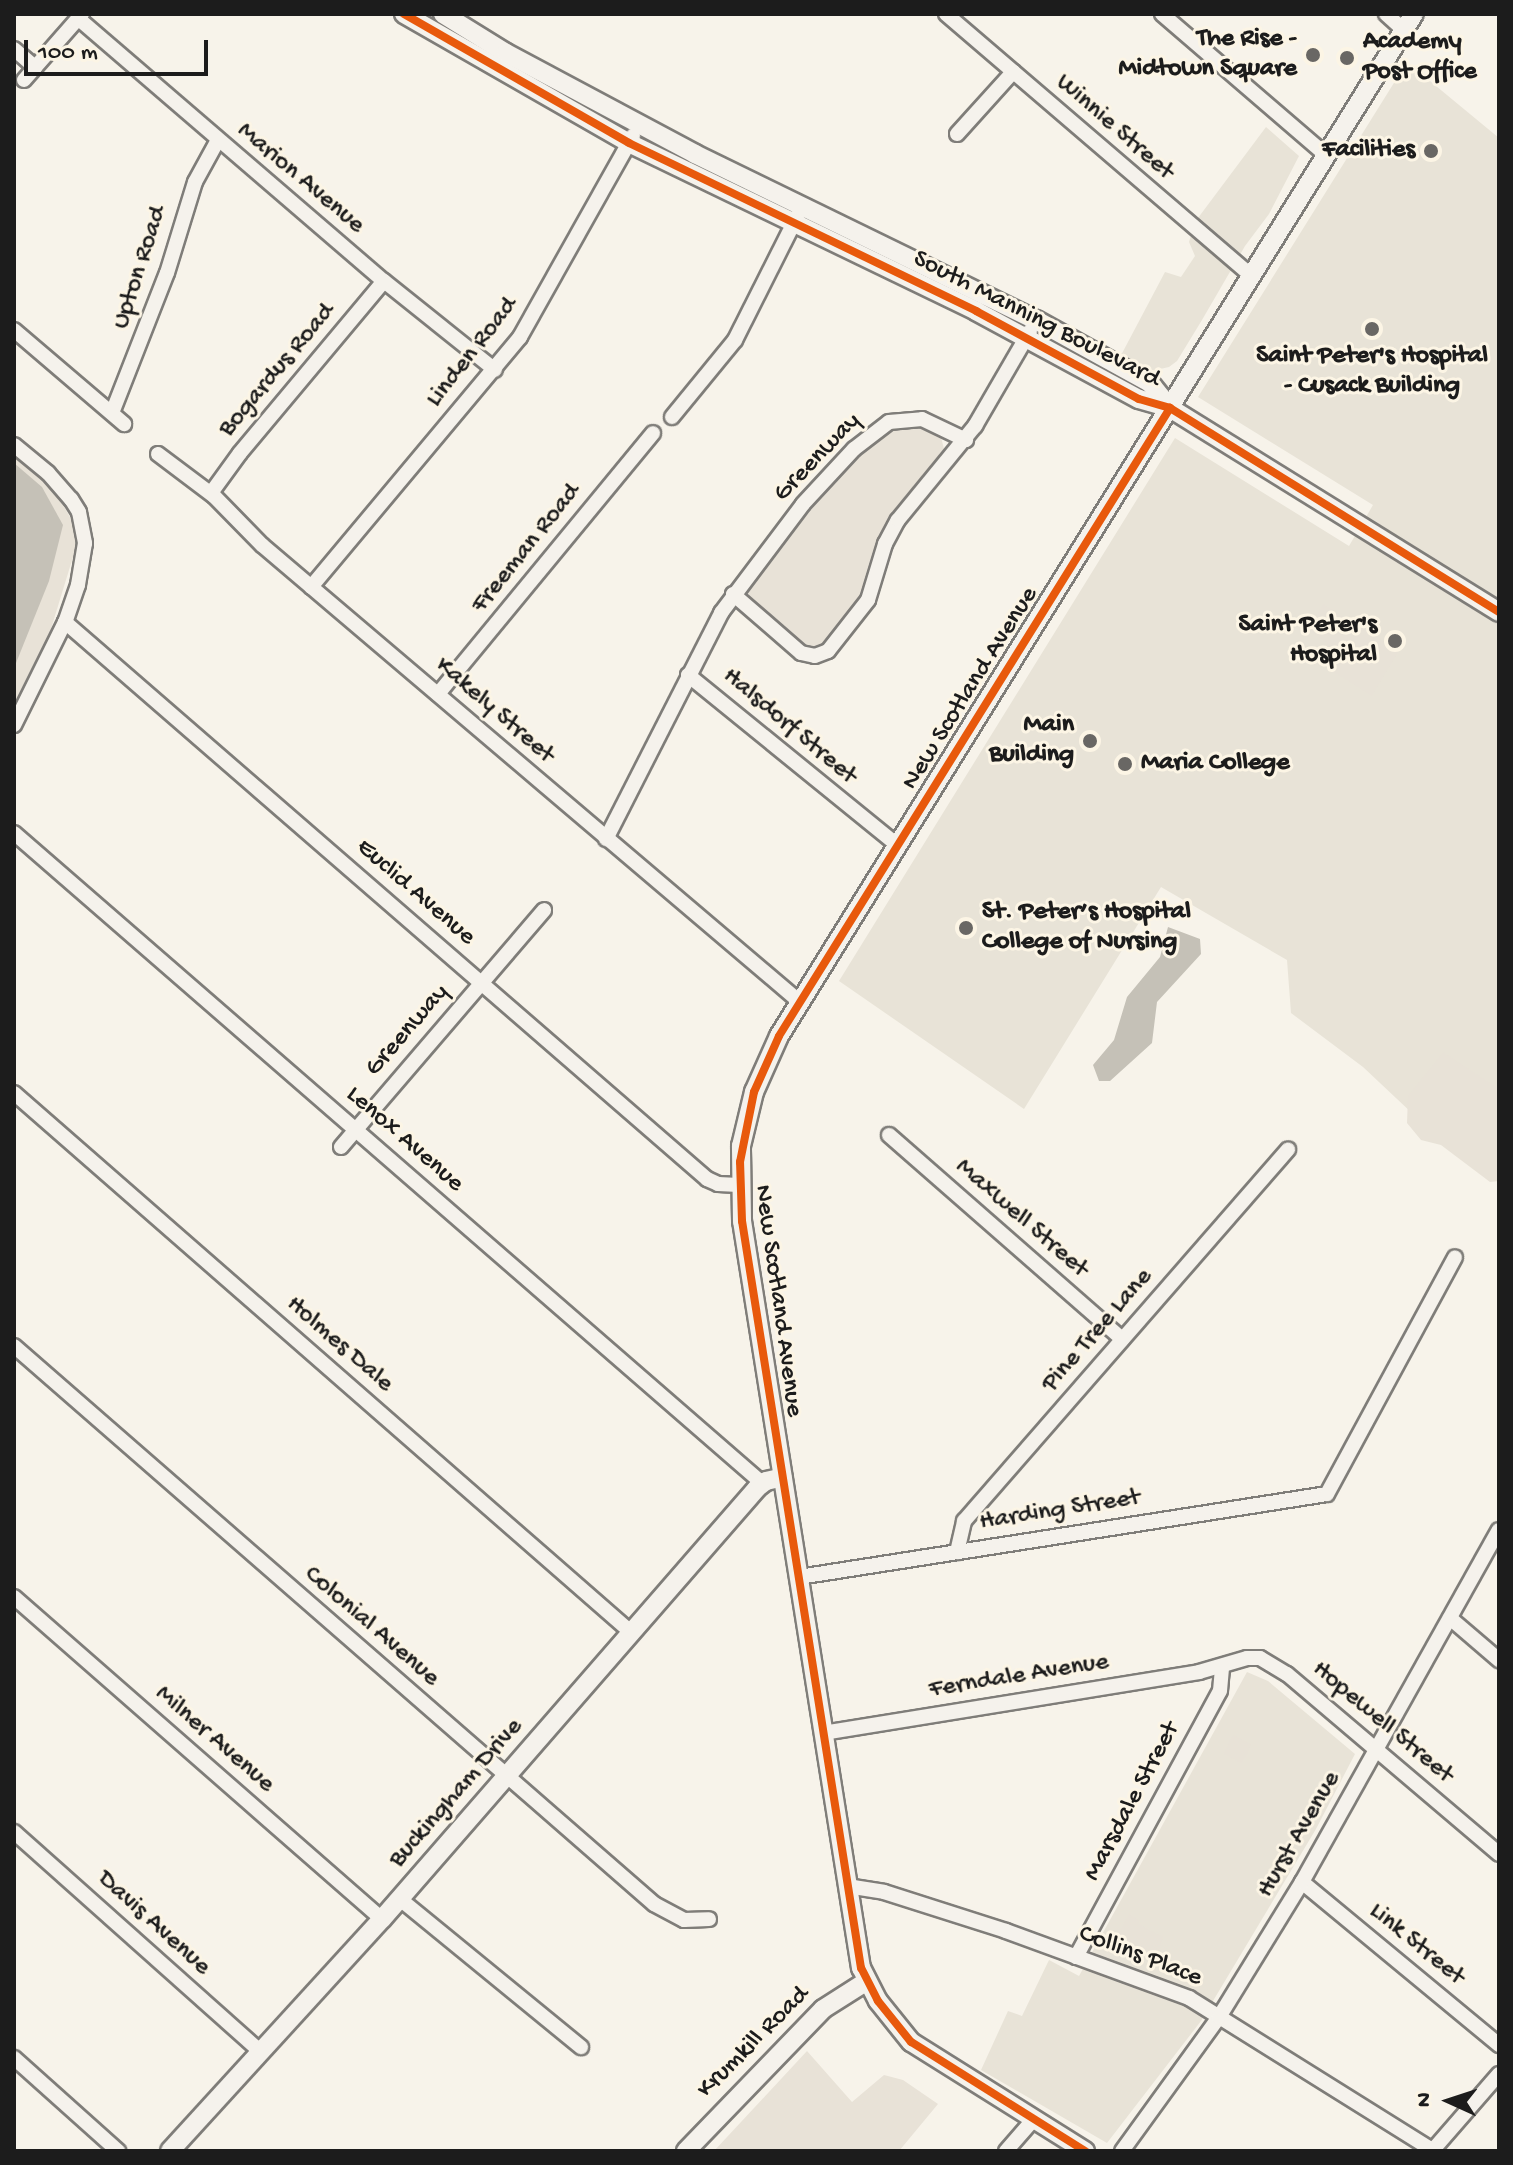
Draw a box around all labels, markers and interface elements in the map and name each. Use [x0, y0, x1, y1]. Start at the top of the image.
scale bar [28, 24, 212, 74]
place label: The Rise - Midtown Square [1118, 24, 1297, 86]
place label: Academy Post Office [1363, 27, 1477, 88]
text: 100 m [38, 39, 98, 68]
marker: The Rise - Midtown Square [1304, 46, 1322, 64]
marker: Academy Post Office [1338, 49, 1356, 67]
street label: Winnie Street [1048, 68, 1180, 188]
street label: Marion Avenue [230, 116, 370, 242]
place label: Facilities [1322, 135, 1415, 167]
marker: Facilities [1422, 142, 1440, 160]
street label: Upton Road [107, 203, 175, 333]
street label: South Manning Boulevard [907, 244, 1165, 396]
street label: Linden Road [420, 292, 526, 414]
street label: Bogardus Road [213, 298, 343, 444]
marker: Saint Peter's Hospital - Cusack Building [1363, 320, 1381, 338]
place label: Saint Peter's Hospital - Cusack Building [1256, 341, 1488, 402]
street label: Greenway [768, 407, 868, 509]
street label: Freeman Road [465, 478, 589, 620]
street label: New Scotland Avenue [896, 582, 1046, 796]
place label: Saint Peter's Hospital [1239, 610, 1377, 672]
marker: Saint Peter's Hospital [1384, 630, 1406, 652]
street label: Kakely Street [428, 651, 560, 771]
street label: Halsdorf Street [715, 662, 863, 792]
place label: Main Building [989, 710, 1074, 772]
marker: Main Building [1081, 732, 1099, 750]
place label: Maria College [1141, 748, 1290, 780]
marker: Maria College [1116, 755, 1134, 773]
street label: Euclid Avenue [349, 833, 481, 953]
place label: St. Peter’s Hospital College of Nursing [982, 897, 1191, 958]
marker: St. Peter’s Hospital College of Nursing [957, 919, 975, 937]
street label: Greenway [359, 978, 457, 1084]
street label: Lenox Avenue [338, 1080, 470, 1200]
street label: Maxwell Street [948, 1153, 1094, 1285]
street label: New Scotland Avenue [745, 1183, 809, 1419]
street label: Pine Tree Lane [1036, 1263, 1160, 1399]
street label: Holmes Dale [279, 1290, 399, 1400]
street label: Harding Street [978, 1483, 1142, 1539]
street label: Colonial Avenue [297, 1560, 445, 1694]
street label: Ferndale Avenue [927, 1647, 1111, 1707]
street label: Hopewell Street [1305, 1655, 1459, 1791]
street label: Milner Avenue [148, 1679, 280, 1801]
street label: Buckingham Drive [383, 1713, 531, 1875]
street label: Marsdale Street [1078, 1717, 1188, 1887]
street label: Hurst Avenue [1251, 1766, 1349, 1904]
street label: Davis Avenue [90, 1865, 216, 1983]
street label: Link Street [1362, 1897, 1470, 1993]
street label: Collins Place [1074, 1919, 1206, 1995]
street label: Krumkill Road [691, 1980, 817, 2106]
north arrow [1409, 2061, 1489, 2141]
text: N [1412, 2092, 1438, 2108]

